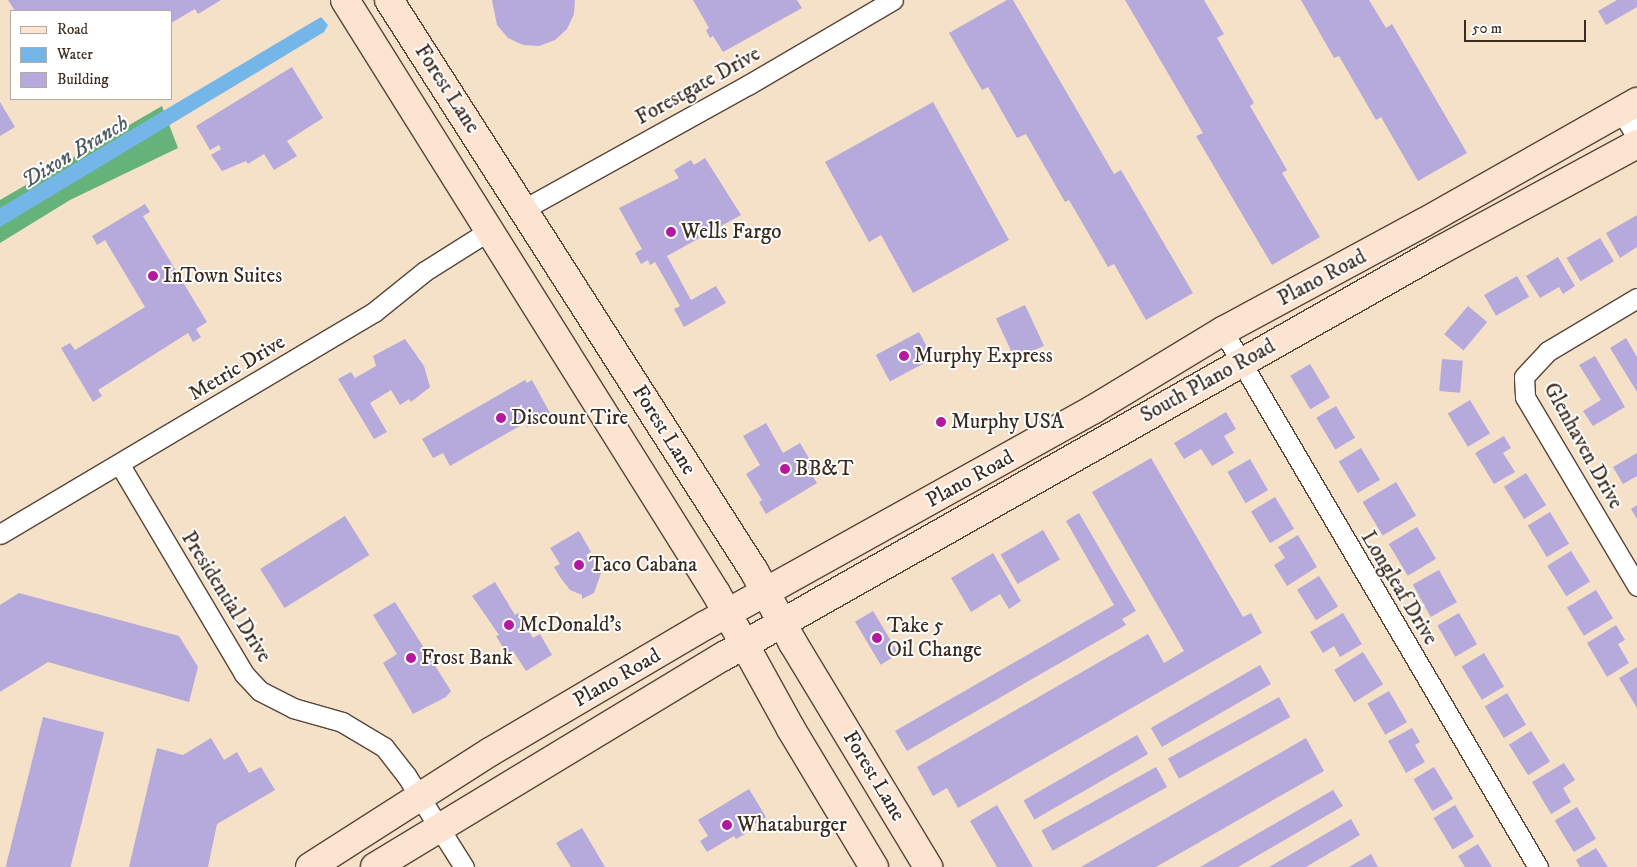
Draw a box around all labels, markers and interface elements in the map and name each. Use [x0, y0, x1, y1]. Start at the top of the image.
legend [10, 10, 172, 100]
scale bar [1467, 10, 1590, 42]
text: 50 m [1472, 19, 1502, 38]
text: Road [57, 20, 88, 39]
street label: Forest Lane [409, 40, 485, 138]
street label: Forestgate Drive [631, 41, 765, 131]
text: Water [57, 45, 93, 64]
text: Building [57, 70, 109, 89]
water label: Dixon Branch [17, 110, 133, 194]
place label: Wells Fargo [681, 219, 781, 245]
marker: Wells Fargo [665, 226, 677, 238]
street label: Plano Road [1274, 244, 1370, 312]
place label: InTown Suites [163, 263, 282, 289]
marker: InTown Suites [147, 270, 159, 282]
street label: Metric Drive [184, 329, 290, 407]
street label: South Plano Road [1136, 334, 1280, 428]
place label: Murphy Express [914, 343, 1053, 369]
marker: Murphy Express [898, 350, 910, 362]
street label: Glenhaven Drive [1538, 378, 1628, 514]
street label: Forest Lane [627, 381, 701, 479]
place label: Discount Tire [511, 405, 628, 431]
place label: Murphy USA [951, 409, 1064, 435]
marker: Discount Tire [495, 412, 507, 424]
marker: Murphy USA [935, 416, 947, 428]
street label: Plano Road [922, 445, 1018, 513]
place label: BB&T [795, 456, 854, 482]
marker: BB&T [779, 463, 791, 475]
street label: Presidential Drive [176, 527, 276, 667]
street label: Longleaf Drive [1355, 527, 1443, 649]
place label: Taco Cabana [589, 552, 697, 578]
marker: Taco Cabana [573, 559, 585, 571]
place label: McDonald's [519, 612, 622, 638]
place label: Take 5 Oil Change [887, 613, 982, 663]
marker: McDonald's [503, 619, 515, 631]
marker: Take 5 Oil Change [871, 632, 883, 644]
street label: Plano Road [569, 643, 665, 713]
place label: Frost Bank [421, 645, 513, 671]
marker: Frost Bank [405, 652, 417, 664]
street label: Forest Lane [837, 726, 911, 826]
place label: Whataburger [737, 812, 847, 838]
marker: Whataburger [721, 819, 733, 831]

